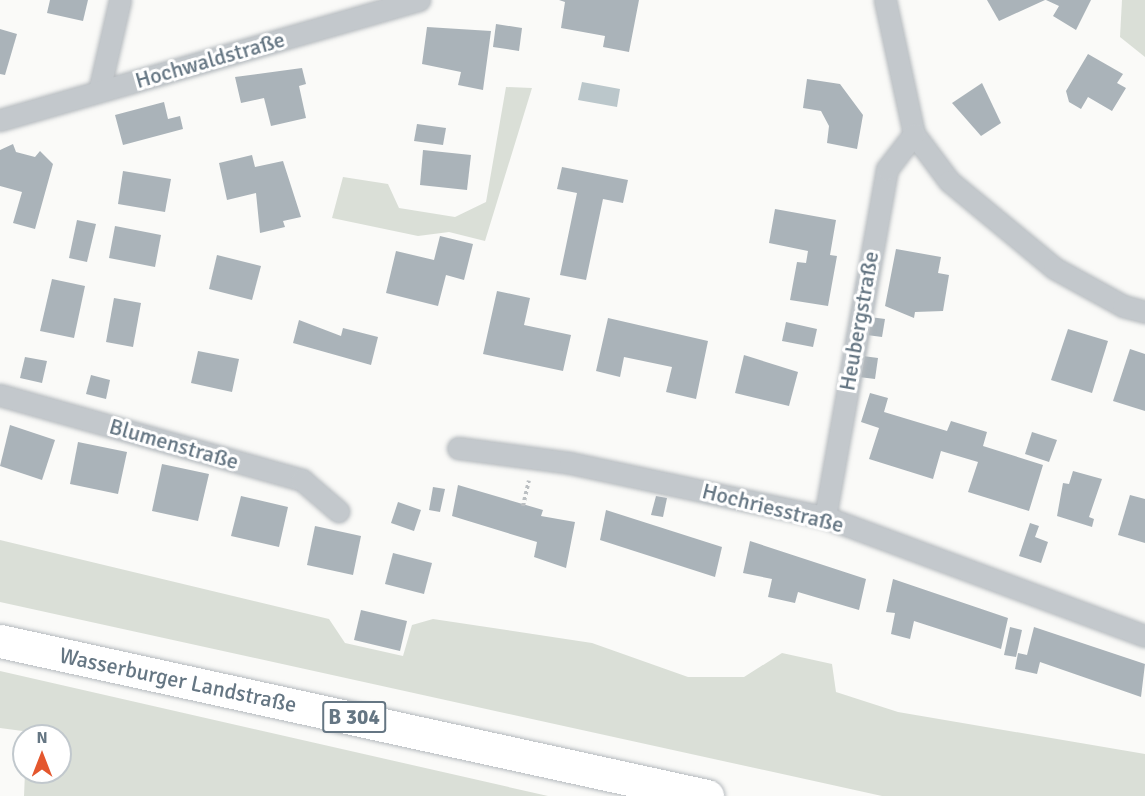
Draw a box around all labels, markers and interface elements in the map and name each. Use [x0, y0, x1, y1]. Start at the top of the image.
street label: Hochwaldstraße [132, 26, 288, 94]
street label: Heubergstraße [834, 249, 884, 393]
street label: Blumenstraße [106, 413, 242, 475]
street label: Hochriesstraße [699, 478, 847, 538]
street label: Wasserburger Landstraße [57, 642, 299, 718]
road number: B 304 [321, 699, 387, 735]
north arrow [12, 724, 72, 784]
text: N [36, 728, 48, 748]

